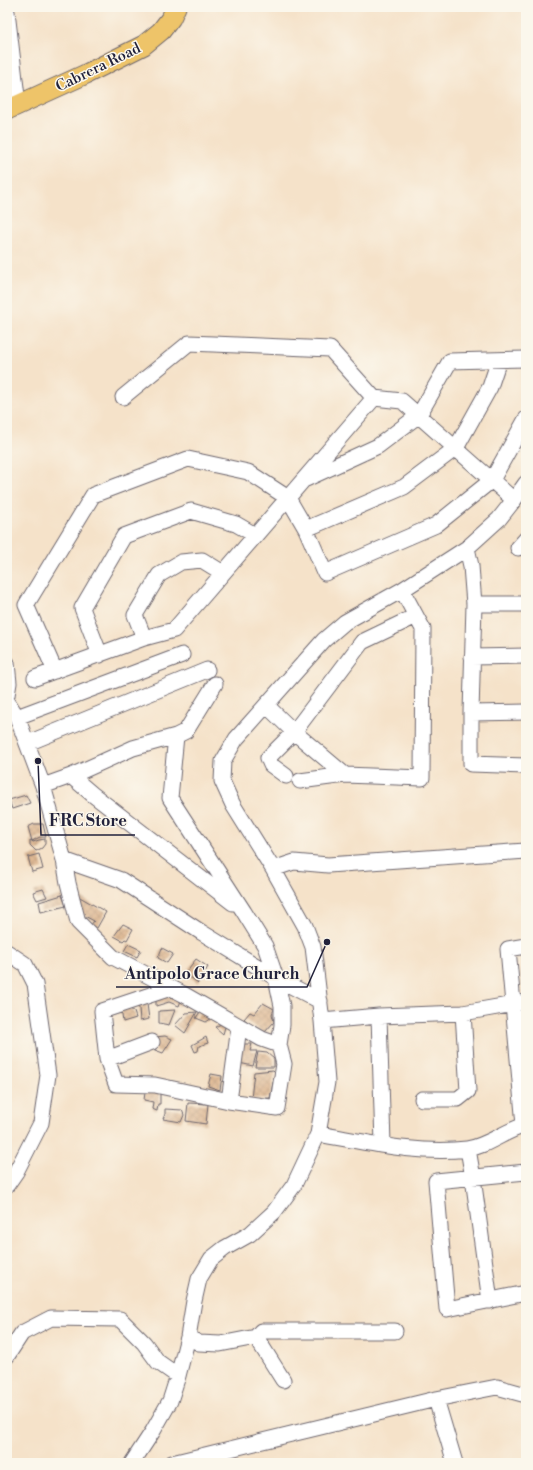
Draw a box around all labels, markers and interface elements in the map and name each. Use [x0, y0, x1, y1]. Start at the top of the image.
street label: Cabrera Road [53, 38, 144, 96]
callout: FRC Store [41, 807, 135, 835]
text: FRC Store [49, 811, 127, 831]
callout: Antipolo Grace Church [116, 959, 307, 987]
text: Antipolo Grace Church [124, 964, 299, 984]

